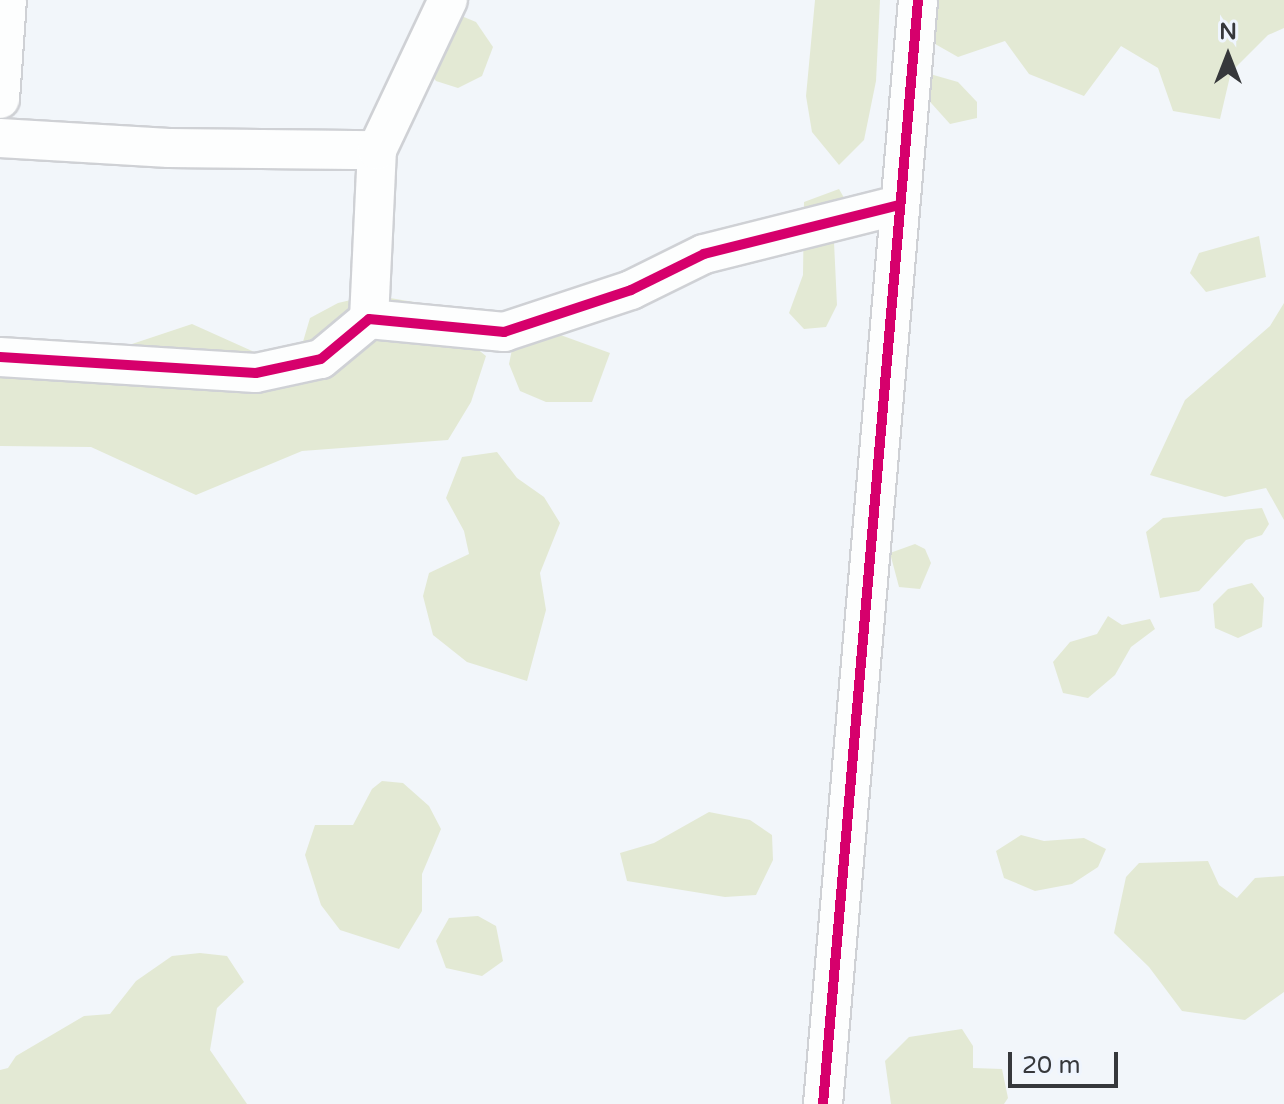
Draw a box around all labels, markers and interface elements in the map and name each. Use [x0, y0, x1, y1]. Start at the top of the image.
north arrow [1188, 16, 1268, 96]
text: N [1219, 19, 1237, 45]
scale bar [1012, 1036, 1122, 1086]
text: 20 m [1022, 1051, 1080, 1080]

